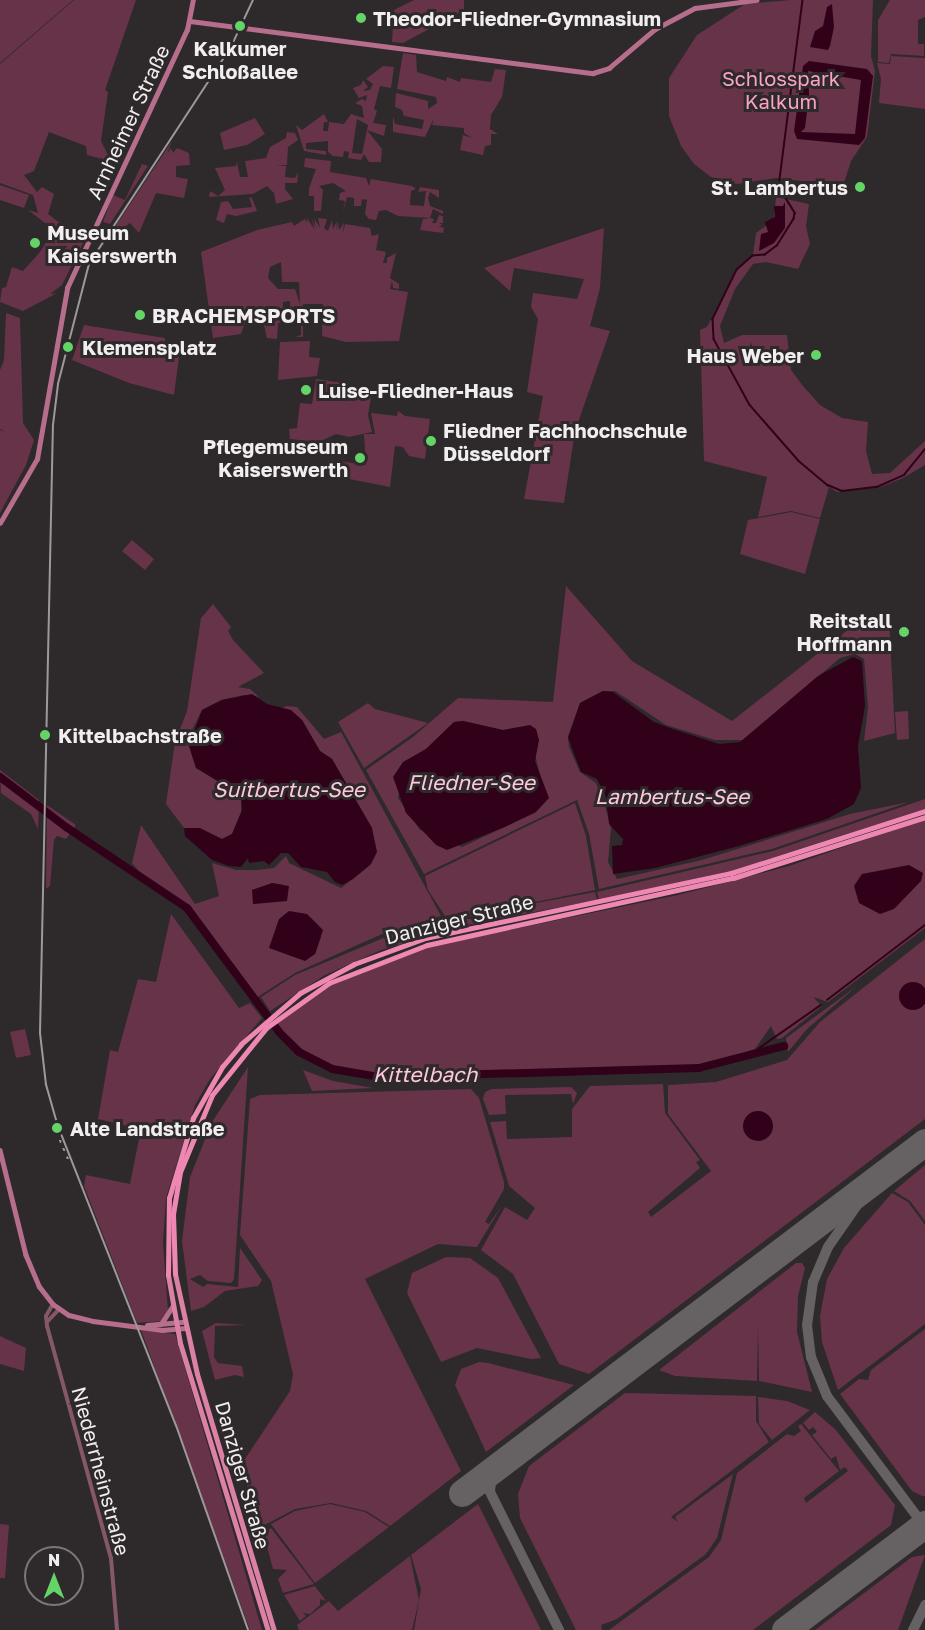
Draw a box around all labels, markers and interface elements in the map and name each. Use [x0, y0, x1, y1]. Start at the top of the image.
place label: Theodor-Fliedner-Gymnasium [373, 6, 661, 30]
marker: Theodor-Fliedner-Gymnasium [354, 11, 368, 25]
marker: Kalkumer Schloßallee [231, 17, 249, 35]
place label: Kalkumer Schloßallee [182, 37, 298, 84]
street label: Arnheimer Straße [82, 41, 174, 203]
park label: Schlosspark Kalkum [722, 66, 840, 113]
place label: St. Lambertus [711, 175, 848, 199]
marker: St. Lambertus [853, 180, 867, 194]
place label: Museum Kaiserswerth [47, 220, 177, 267]
marker: Museum Kaiserswerth [28, 236, 42, 250]
place label: BRACHEMSPORTS [152, 303, 335, 327]
marker: BRACHEMSPORTS [133, 308, 147, 322]
place label: Klemensplatz [82, 335, 217, 359]
marker: Klemensplatz [59, 338, 77, 356]
place label: Haus Weber [686, 343, 804, 367]
marker: Haus Weber [809, 348, 823, 362]
place label: Luise-Fliedner-Haus [318, 378, 514, 402]
marker: Luise-Fliedner-Haus [299, 383, 313, 397]
place label: Fliedner Fachhochschule Düsseldorf [443, 418, 687, 465]
place label: Pflegemuseum Kaiserswerth [203, 434, 348, 481]
marker: Fliedner Fachhochschule Düsseldorf [424, 434, 438, 448]
marker: Pflegemuseum Kaiserswerth [353, 451, 367, 465]
place label: Reitstall Hoffmann [797, 608, 892, 655]
marker: Reitstall Hoffmann [897, 625, 911, 639]
place label: Kittelbachstraße [58, 723, 222, 747]
marker: Kittelbachstraße [36, 726, 54, 744]
water label: Fliedner-See [407, 769, 535, 795]
water label: Suitbertus-See [213, 776, 365, 802]
water label: Lambertus-See [595, 783, 749, 809]
street label: Danziger Straße [382, 889, 536, 949]
water label: Kittelbach [373, 1061, 477, 1087]
place label: Alte Landstraße [70, 1116, 225, 1140]
marker: Alte Landstraße [48, 1119, 66, 1137]
street label: Niederrheinstraße [67, 1384, 135, 1558]
street label: Danziger Straße [210, 1398, 276, 1552]
north arrow [24, 1546, 84, 1606]
text: N [48, 1550, 60, 1570]

